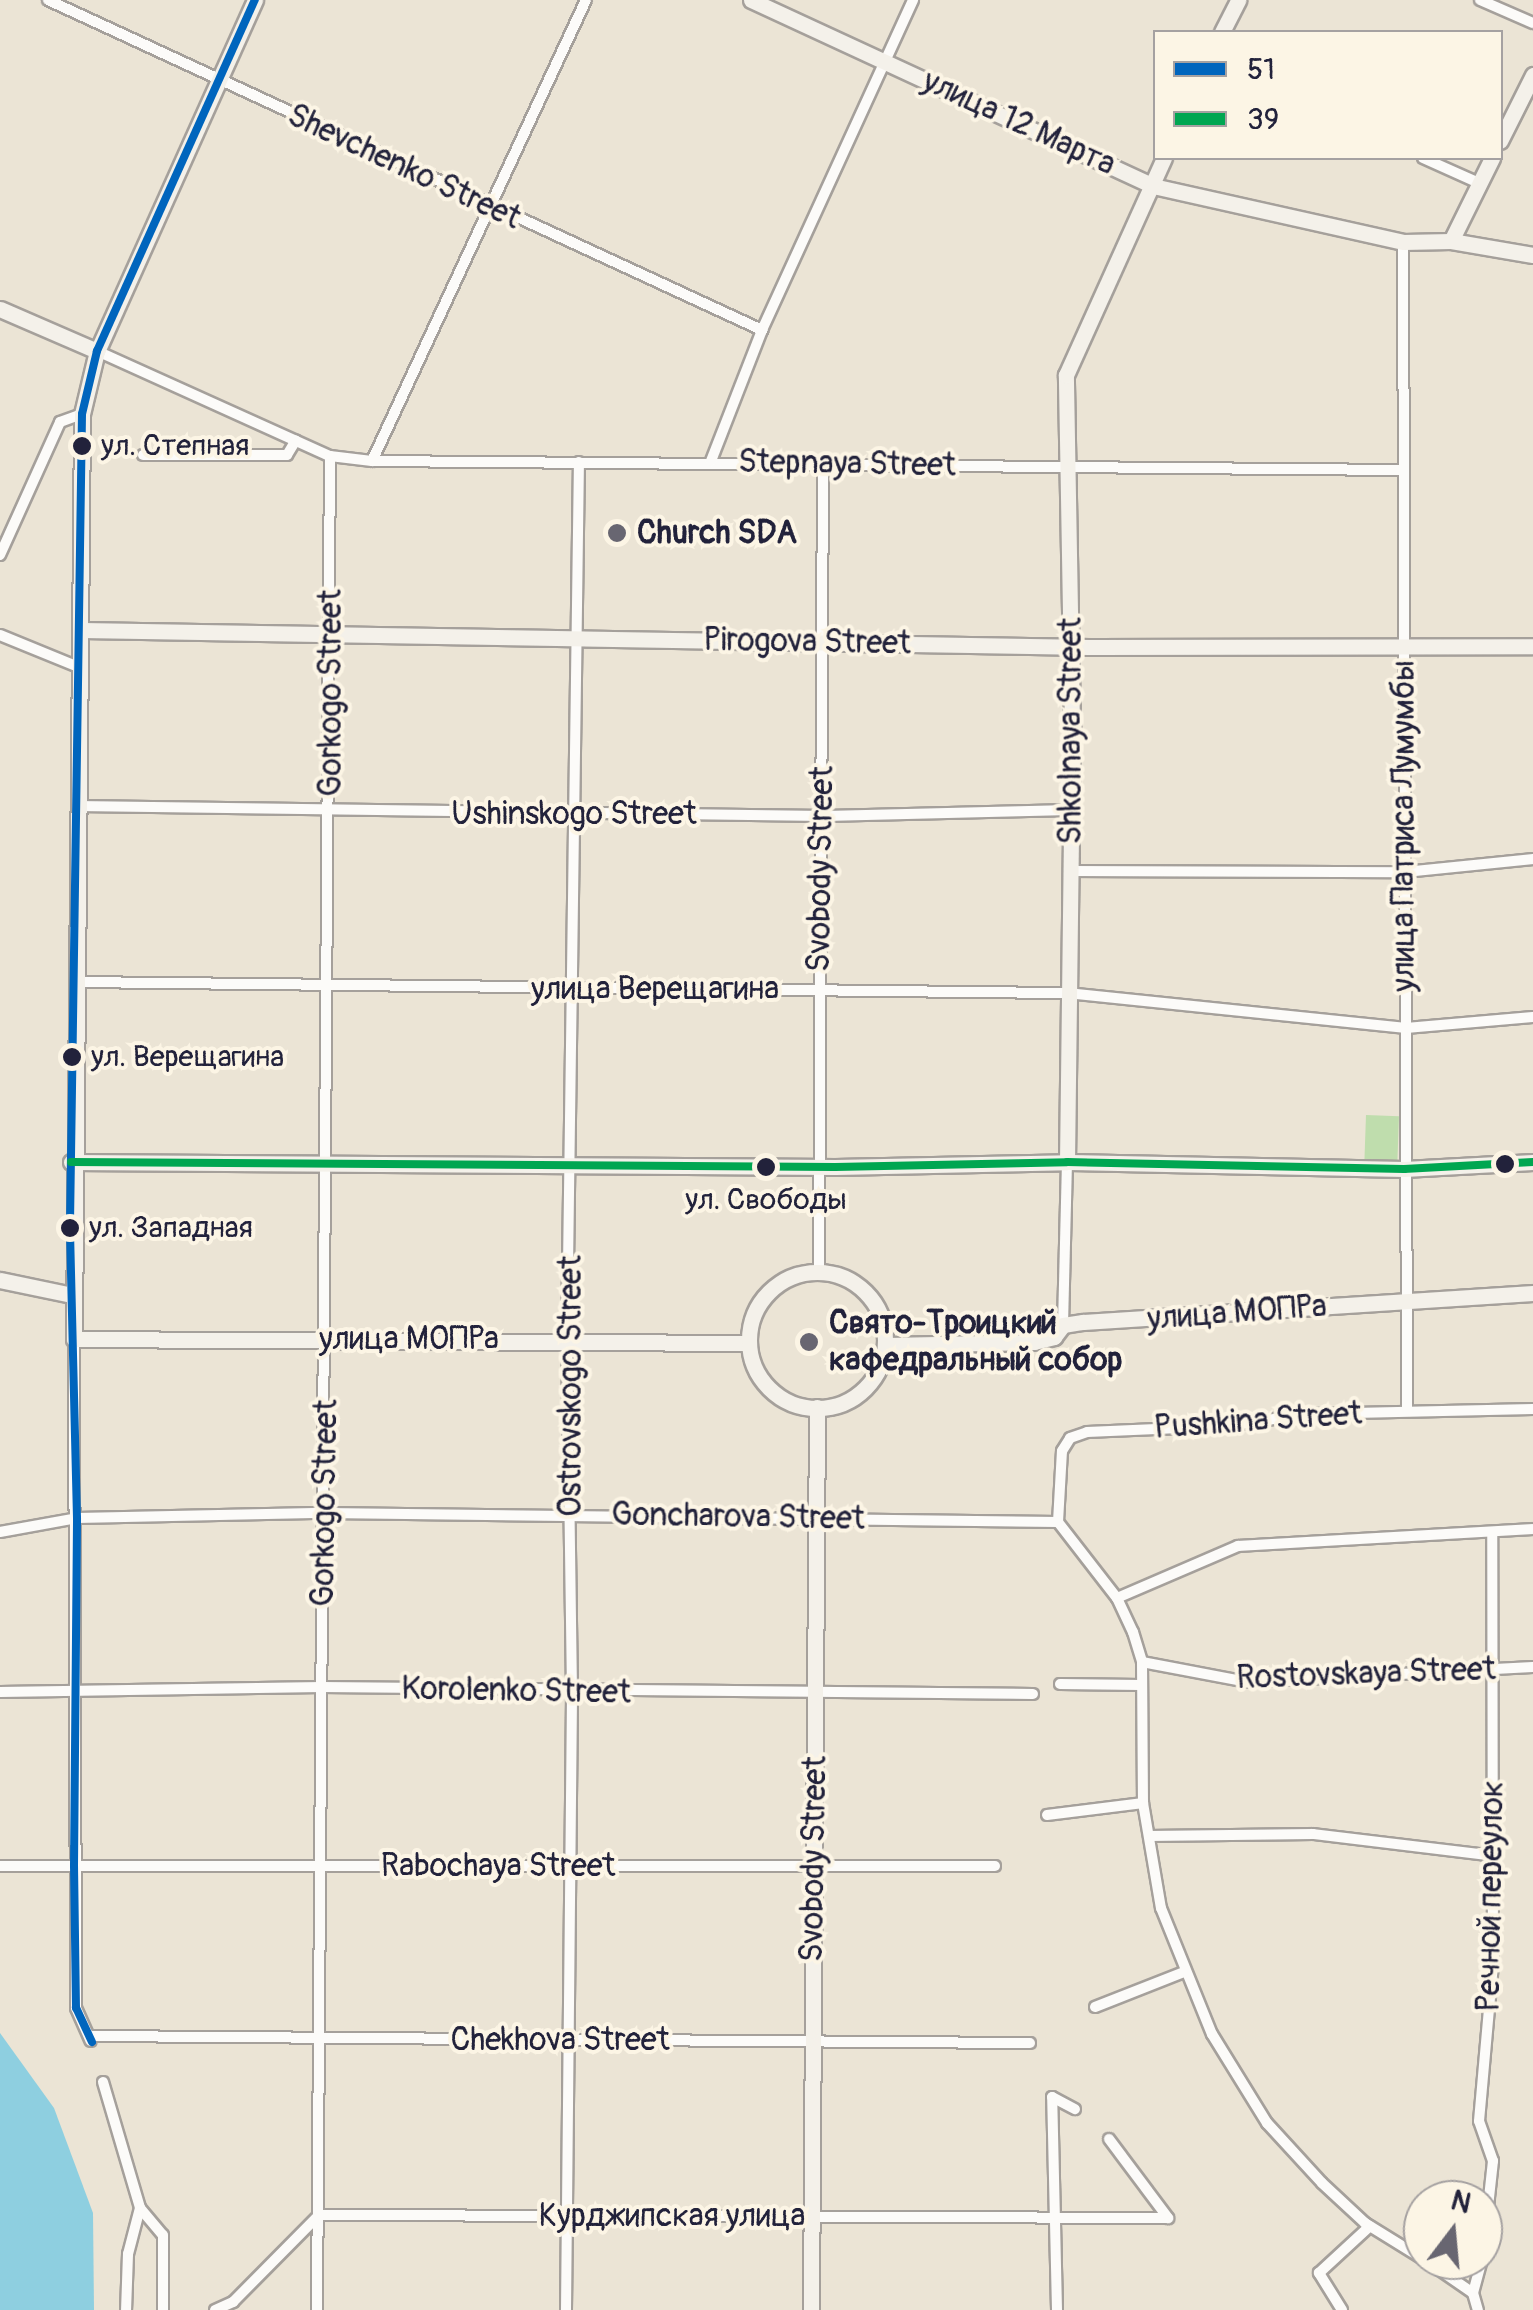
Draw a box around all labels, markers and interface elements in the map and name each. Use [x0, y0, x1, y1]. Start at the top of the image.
legend [1153, 30, 1503, 160]
text: 51 [1247, 51, 1275, 88]
street label: улица 12 Марта [917, 62, 1121, 184]
street label: Shevchenko Street [281, 96, 527, 238]
text: 39 [1247, 101, 1279, 138]
place label: ул. Степная [101, 428, 249, 464]
marker: ул. Степная [72, 436, 92, 456]
street label: Stepnaya Street [738, 443, 956, 485]
place label: Church SDA [637, 514, 797, 552]
marker: Church SDA [606, 522, 628, 544]
street label: Gorkogo Street [312, 589, 350, 797]
street label: Shkolnaya Street [1052, 617, 1090, 845]
street label: Pirogova Street [703, 621, 911, 663]
street label: улица Патриса Лумумбы [1385, 660, 1423, 992]
street label: Svobody Street [800, 766, 842, 972]
street label: Ushinskogo Street [451, 795, 697, 833]
street label: улица Верещагина [531, 970, 779, 1008]
place label: ул. Верещагина [91, 1039, 284, 1075]
marker: ул. Верещагина [62, 1047, 82, 1067]
unlabelled marker [1495, 1154, 1515, 1174]
marker: ул. Свободы [756, 1157, 776, 1177]
place label: ул. Свободы [685, 1182, 847, 1218]
place label: ул. Западная [89, 1210, 253, 1246]
marker: ул. Западная [60, 1218, 80, 1238]
street label: Ostrovskogo Street [552, 1255, 590, 1517]
street label: улица МОПРа [1146, 1288, 1328, 1338]
place label: Свято-Троицкий кафедральный собор [829, 1305, 1122, 1380]
street label: улица МОПРа [319, 1320, 499, 1358]
marker: Свято-Троицкий кафедральный собор [798, 1331, 820, 1353]
street label: Pushkina Street [1153, 1395, 1363, 1447]
street label: Gorkogo Street [304, 1399, 346, 1607]
street label: Goncharova Street [611, 1496, 865, 1538]
street label: Rostovskaya Street [1236, 1650, 1496, 1698]
street label: Korolenko Street [401, 1670, 631, 1712]
street label: Svobody Street [793, 1756, 835, 1962]
street label: Речной переулок [1470, 1780, 1512, 2012]
street label: Rabochaya Street [381, 1847, 615, 1885]
street label: Chekhova Street [450, 2021, 670, 2059]
north arrow [1403, 2180, 1503, 2280]
text: N [1447, 2183, 1475, 2222]
street label: Курджипская улица [539, 2197, 805, 2235]

